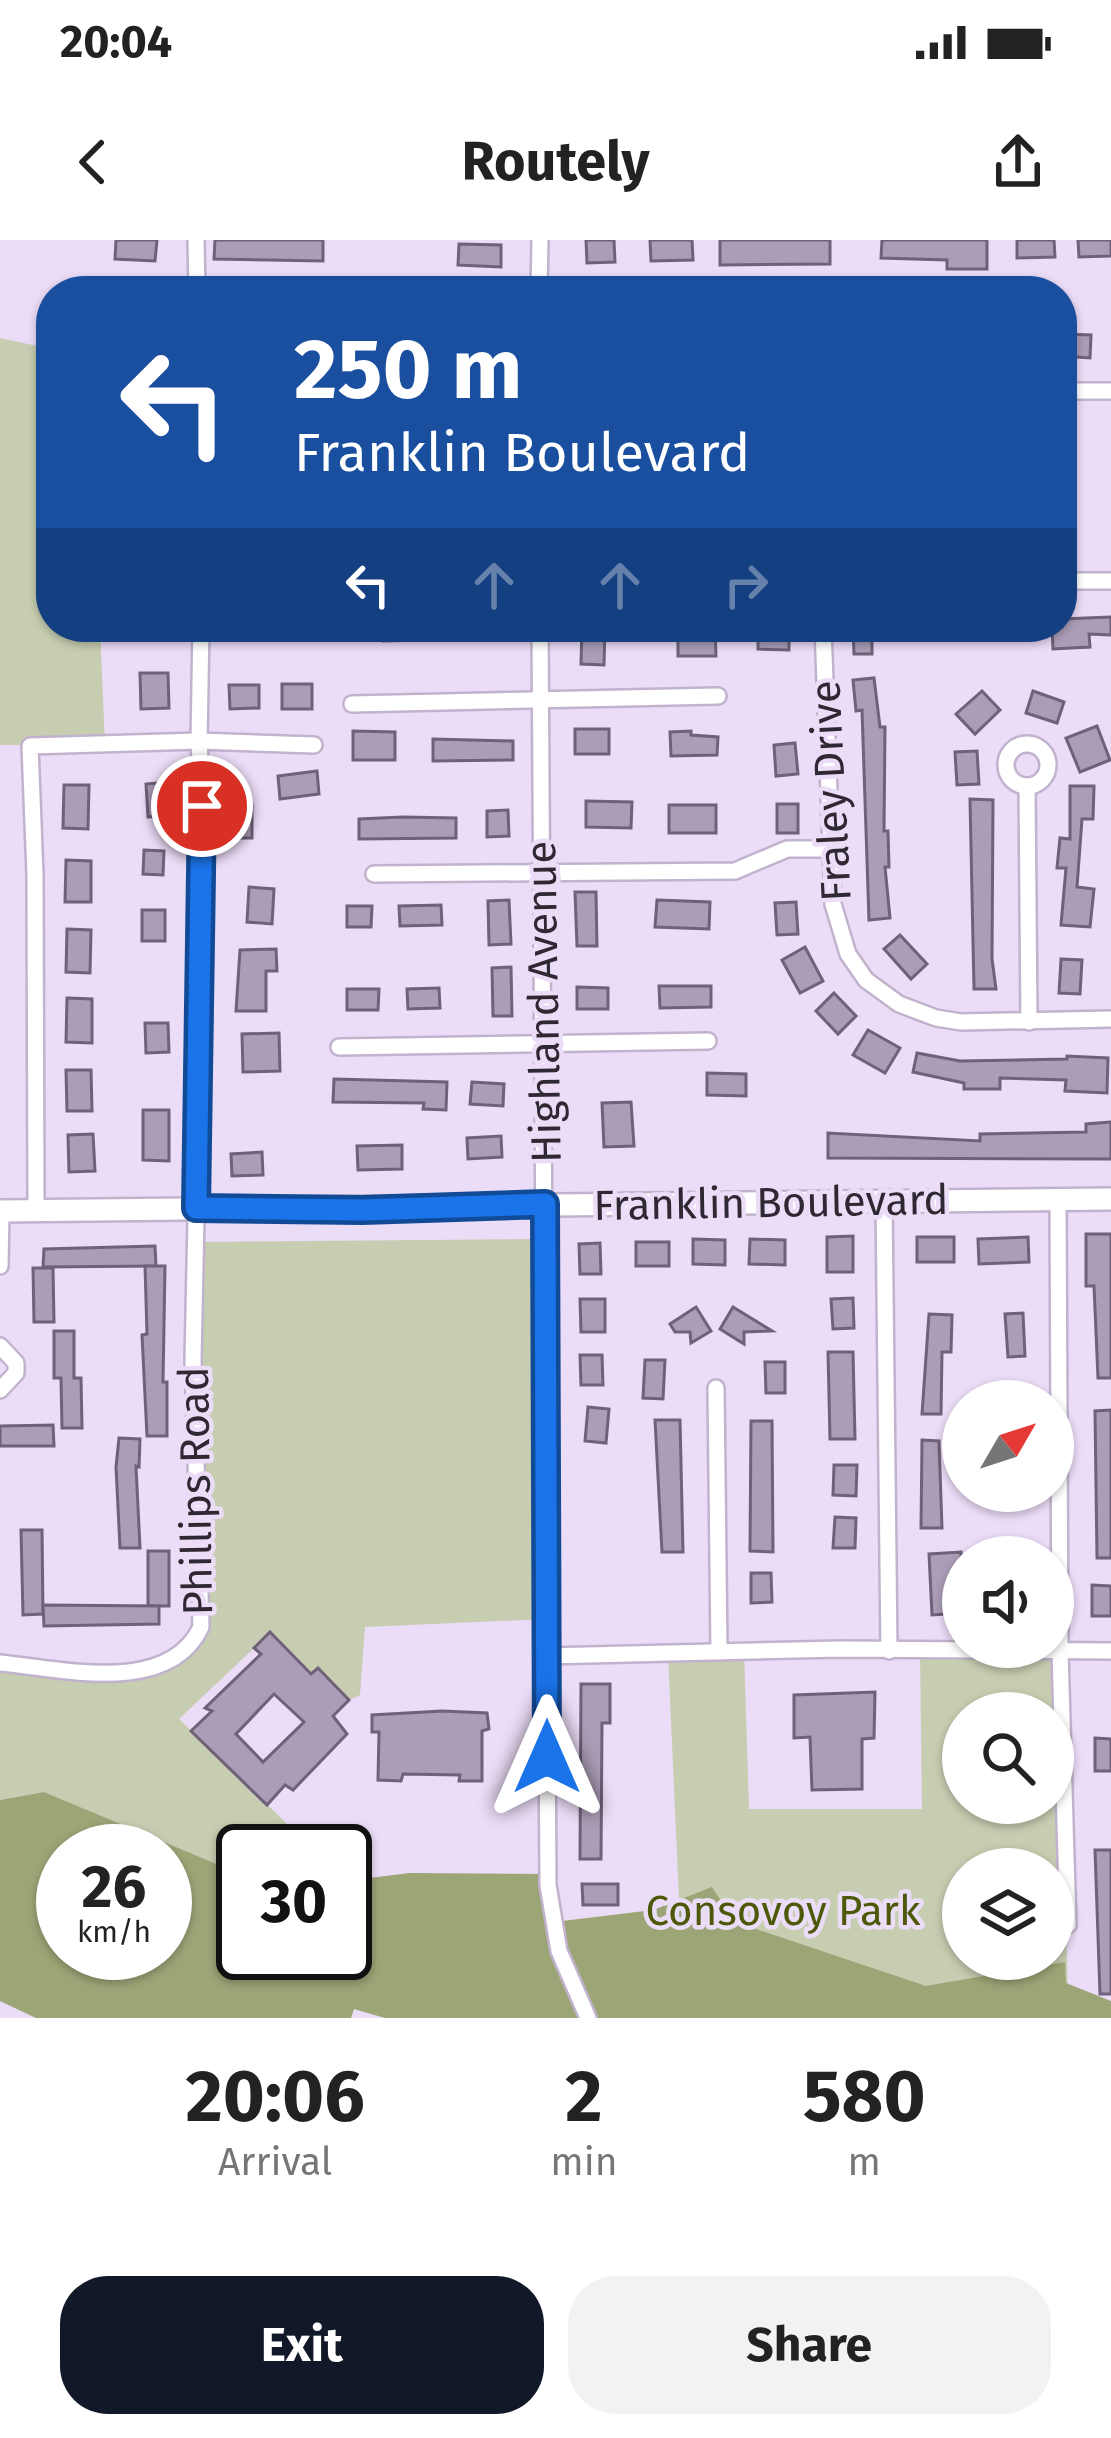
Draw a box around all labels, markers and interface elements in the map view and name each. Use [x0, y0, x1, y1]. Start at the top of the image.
text: 20:04 [60, 15, 172, 69]
icon: back [60, 129, 126, 195]
icon: share [985, 129, 1051, 195]
text: Routely [461, 130, 650, 194]
text: 250 m [294, 319, 522, 420]
icon: left [96, 324, 252, 480]
text: Franklin Boulevard [294, 421, 750, 485]
icon: left [335, 552, 401, 618]
icon: ahead [461, 552, 527, 618]
icon: ahead [587, 552, 653, 618]
icon: right [713, 552, 779, 618]
street label: Fraley Drive [800, 679, 862, 903]
pin [151, 755, 253, 857]
icon: arrive [169, 773, 235, 839]
street label: Highland Avenue [516, 841, 572, 1163]
street label: Franklin Boulevard [593, 1175, 949, 1231]
street label: Phillips Road [169, 1366, 223, 1616]
north arrow [942, 1380, 1074, 1512]
map controls [942, 1380, 1074, 1980]
button: sound [942, 1536, 1074, 1668]
button: search [942, 1692, 1074, 1824]
position arrow [484, 1694, 610, 1820]
speed limit sign: 30 [216, 1824, 372, 1980]
button: layers [942, 1848, 1074, 1980]
text: 26 [82, 1851, 146, 1923]
park label: Consovoy Park [645, 1886, 921, 1936]
text: km/h [77, 1914, 151, 1950]
text: 20:06 [185, 2054, 365, 2140]
text: 2 [565, 2054, 603, 2140]
text: 580 [803, 2054, 926, 2140]
text: Arrival [218, 2139, 332, 2185]
text: min [550, 2139, 618, 2185]
text: m [848, 2139, 881, 2185]
button: Exit [60, 2276, 544, 2414]
button: Share [568, 2276, 1051, 2414]

